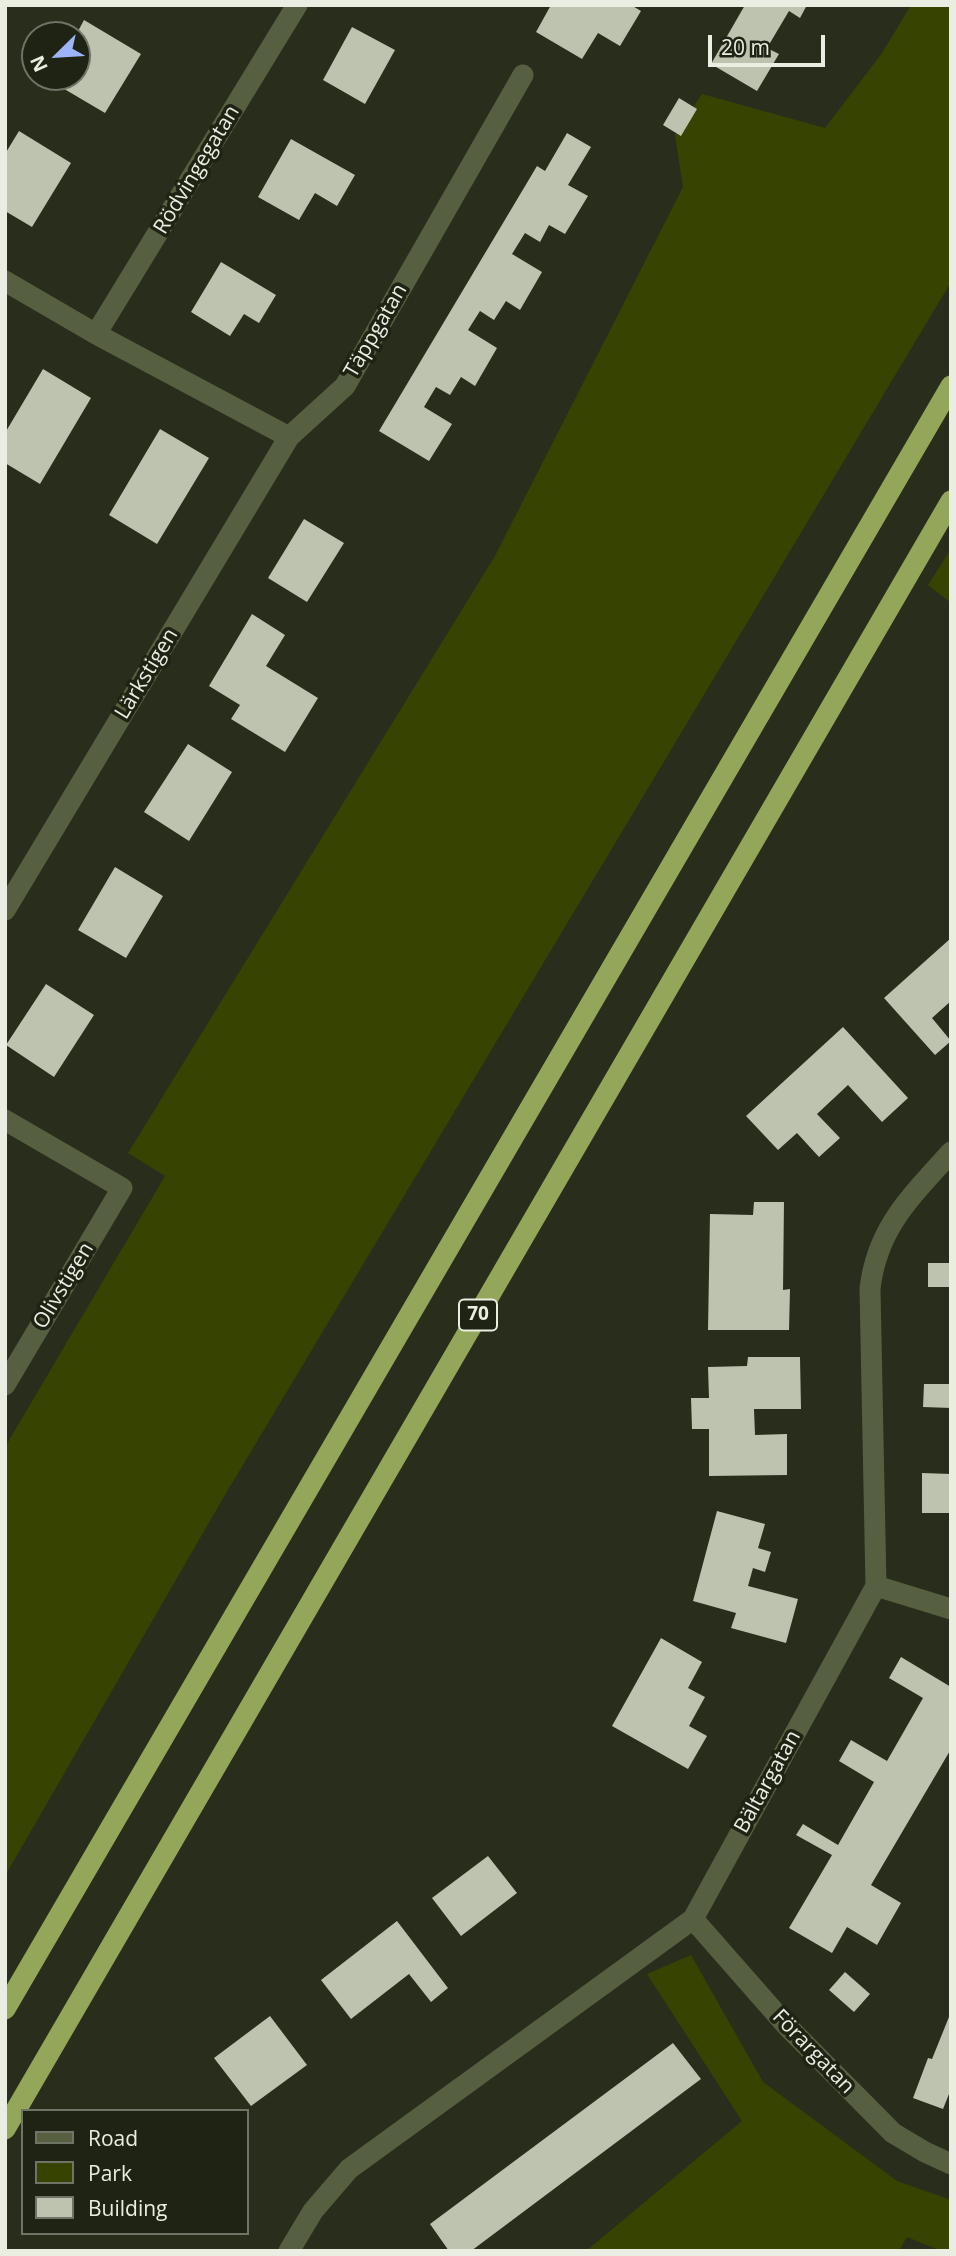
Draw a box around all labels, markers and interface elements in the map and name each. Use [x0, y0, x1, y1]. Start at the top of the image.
north arrow [21, 21, 91, 91]
scale bar [711, 21, 828, 65]
text: 20 m [721, 33, 770, 61]
text: N [24, 51, 54, 76]
street label: Rödvingegatan [149, 101, 245, 239]
street label: Täppgatan [339, 280, 413, 382]
street label: Lärkstigen [110, 624, 184, 724]
street label: Olivstigen [28, 1238, 100, 1334]
road number: 70 [459, 1300, 497, 1330]
street label: Bältargatan [729, 1726, 807, 1838]
street label: Förargatan [767, 2005, 859, 2099]
legend [21, 2109, 248, 2235]
text: Road [88, 2124, 138, 2152]
text: Park [88, 2159, 132, 2187]
text: Building [88, 2194, 167, 2222]

